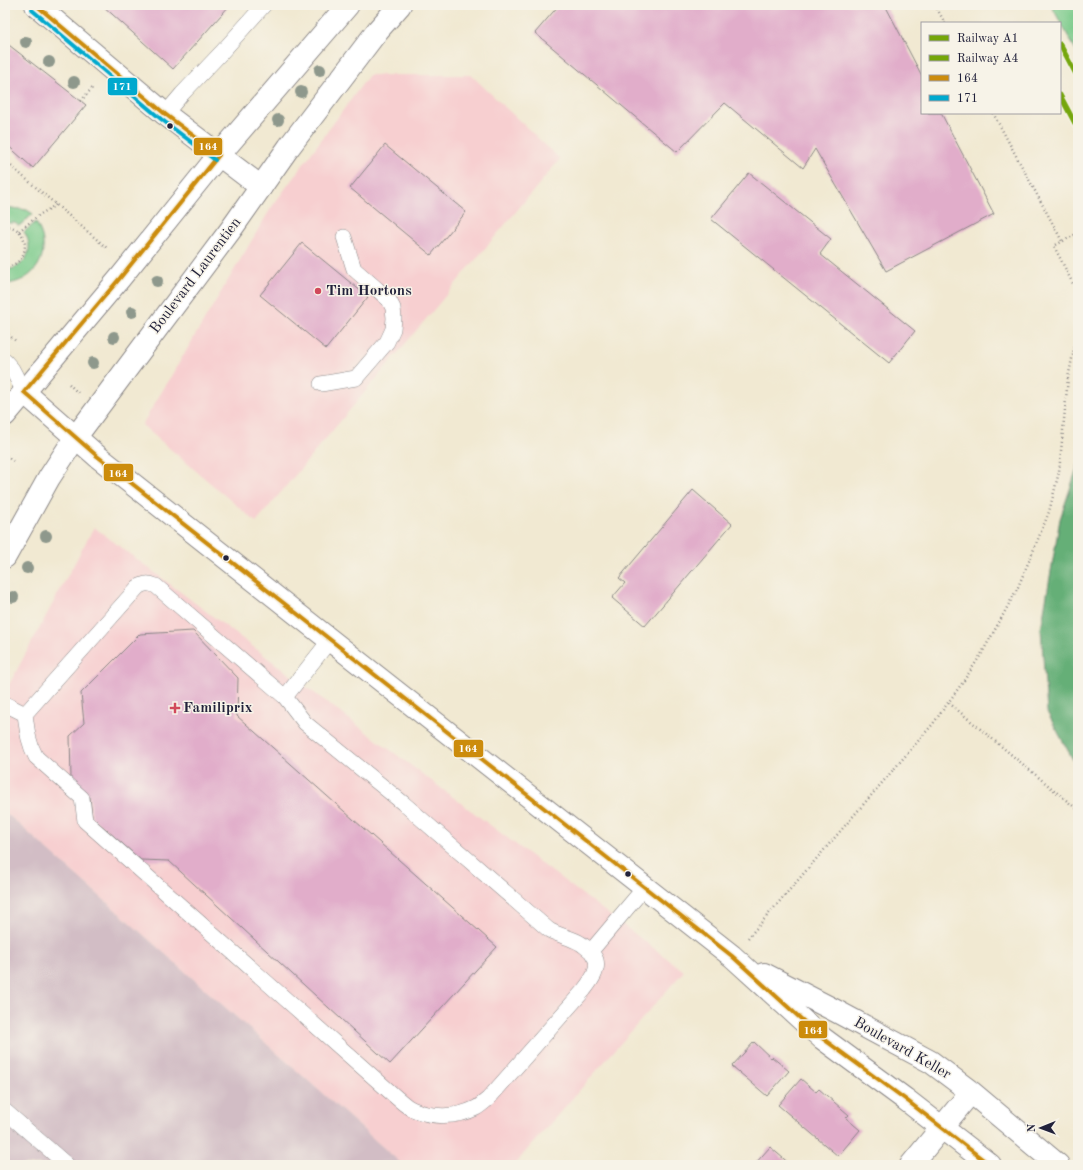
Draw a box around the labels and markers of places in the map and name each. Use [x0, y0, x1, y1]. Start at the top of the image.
unlabelled marker [165, 121, 175, 131]
place label: Tim Hortons [326, 284, 412, 299]
marker: Tim Hortons [313, 286, 323, 296]
unlabelled marker [221, 553, 231, 563]
place label: Familiprix [183, 701, 253, 716]
marker: Familiprix [170, 703, 180, 713]
unlabelled marker [623, 869, 633, 879]

